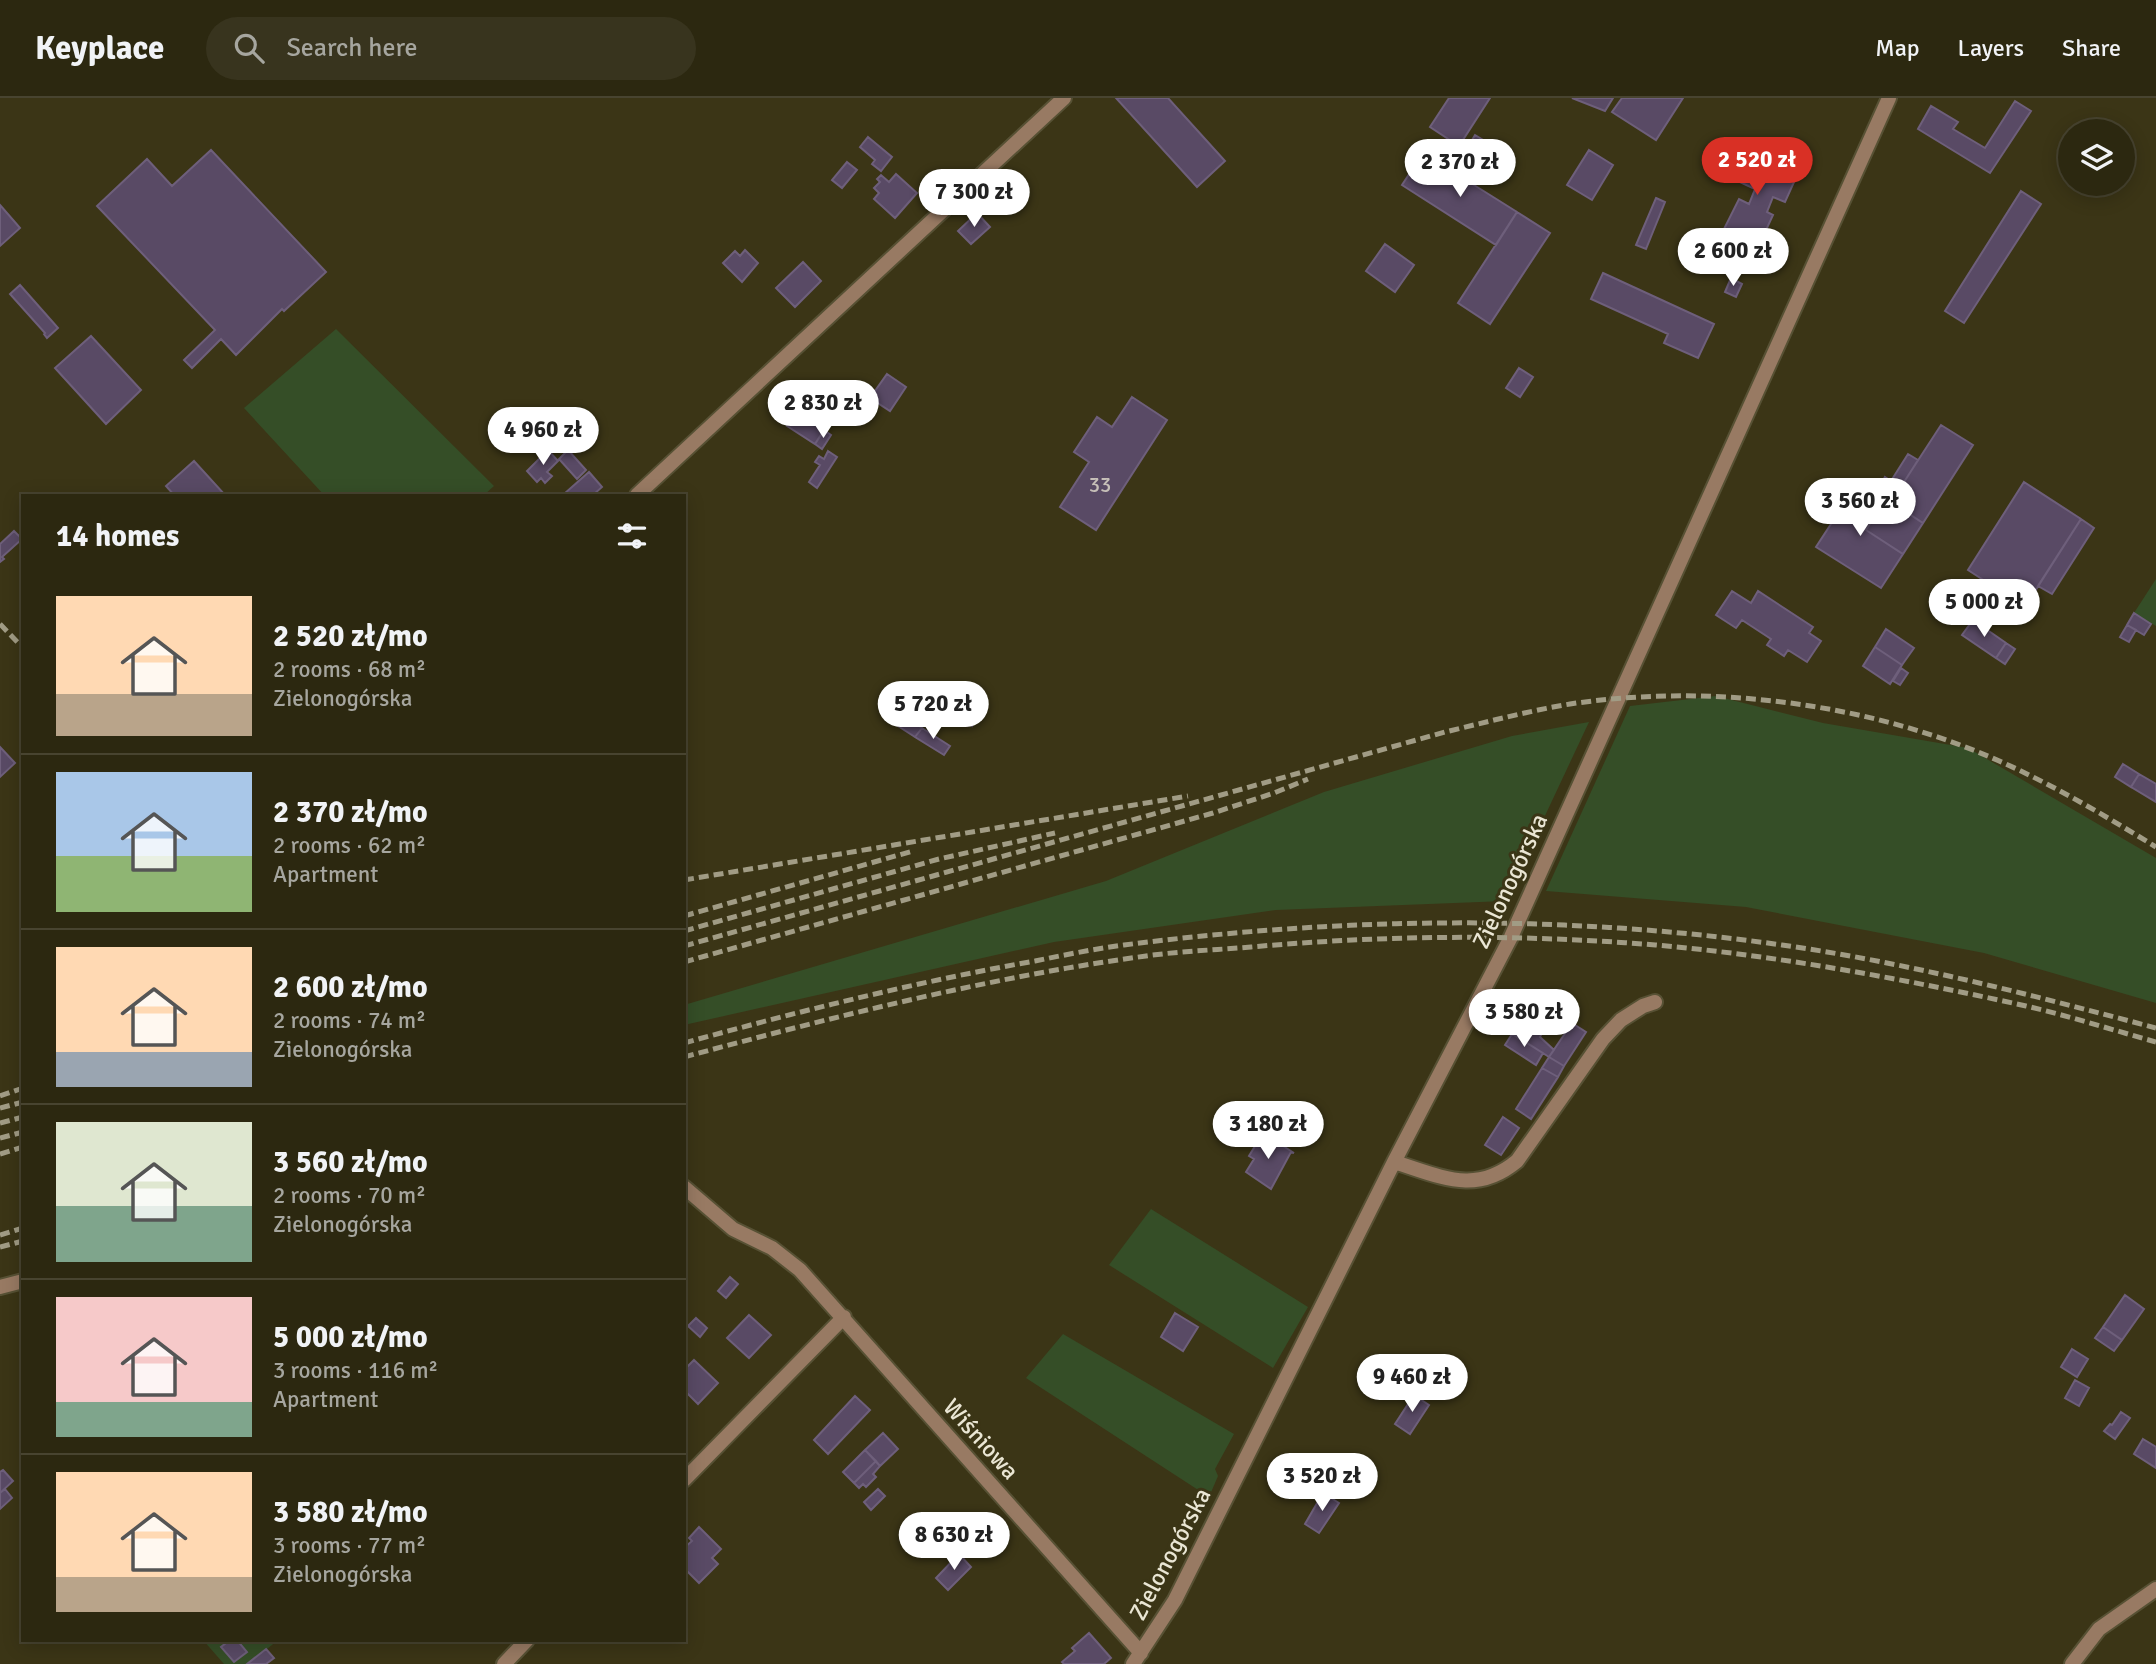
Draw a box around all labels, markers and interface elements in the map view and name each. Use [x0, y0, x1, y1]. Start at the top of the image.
search box [206, 17, 696, 80]
text: Keyplace [35, 28, 164, 69]
icon: search [230, 29, 268, 67]
text: Search here [286, 32, 418, 64]
text: Map [1875, 33, 1920, 63]
text: Layers [1958, 33, 2024, 63]
text: Share [2062, 33, 2121, 63]
map controls [2058, 119, 2135, 196]
button: layers [2058, 119, 2135, 196]
pin: 2 520 zł [1685, 138, 1829, 197]
pin: 2 370 zł [1388, 140, 1532, 199]
text: 2 520 zł [1718, 145, 1796, 174]
text: 2 370 zł [1421, 147, 1499, 176]
pin: 7 300 zł [902, 170, 1046, 229]
text: 7 300 zł [935, 177, 1013, 206]
pin: 2 600 zł [1661, 228, 1805, 288]
text: 2 600 zł [1694, 236, 1772, 265]
pin: 2 830 zł [751, 380, 895, 440]
text: 2 830 zł [784, 388, 862, 417]
pin: 4 960 zł [471, 408, 615, 467]
text: 4 960 zł [504, 415, 582, 444]
house number: 33 [1089, 472, 1111, 498]
pin: 3 560 zł [1788, 478, 1932, 538]
text: 3 560 zł [1821, 486, 1899, 515]
icon: filters [613, 517, 651, 555]
text: 14 homes [56, 518, 179, 555]
pin: 5 000 zł [1912, 580, 2056, 639]
text: 5 000 zł [1945, 587, 2023, 616]
text: 2 520 zł/mo [273, 618, 428, 655]
icon: home [112, 624, 196, 708]
text: 2 rooms · 68 m² [273, 655, 426, 684]
pin: 5 720 zł [861, 682, 1005, 741]
text: Zielonogórska [273, 684, 412, 713]
text: 5 720 zł [894, 689, 972, 718]
text: 2 370 zł/mo [273, 794, 428, 831]
icon: home [112, 800, 196, 884]
street label: Zielonogórska [1466, 809, 1554, 953]
text: 2 rooms · 62 m² [273, 831, 426, 860]
text: Apartment [273, 860, 378, 889]
text: 2 600 zł/mo [273, 969, 428, 1006]
icon: home [112, 975, 196, 1059]
pin: 3 580 zł [1452, 990, 1596, 1049]
text: 3 580 zł [1485, 997, 1563, 1026]
text: 2 rooms · 74 m² [273, 1006, 426, 1035]
text: Zielonogórska [273, 1035, 412, 1064]
pin: 3 180 zł [1196, 1102, 1340, 1161]
text: 3 180 zł [1229, 1109, 1307, 1138]
text: 3 560 zł/mo [273, 1144, 428, 1181]
icon: home [112, 1150, 196, 1234]
text: 2 rooms · 70 m² [273, 1181, 426, 1210]
text: Zielonogórska [273, 1210, 412, 1239]
text: 5 000 zł/mo [273, 1319, 428, 1356]
icon: home [112, 1325, 196, 1409]
pin: 9 460 zł [1340, 1354, 1484, 1414]
text: 3 rooms · 116 m² [273, 1356, 438, 1385]
text: 9 460 zł [1373, 1362, 1451, 1391]
text: Apartment [273, 1385, 378, 1414]
street label: Wiśniowa [937, 1392, 1025, 1486]
pin: 3 520 zł [1250, 1454, 1394, 1513]
text: 3 520 zł [1283, 1461, 1361, 1490]
street label: Zielonogórska [1123, 1483, 1217, 1625]
text: 3 580 zł/mo [273, 1494, 428, 1531]
icon: home [112, 1500, 196, 1584]
pin: 8 630 zł [882, 1512, 1026, 1572]
text: 8 630 zł [915, 1520, 993, 1549]
text: 3 rooms · 77 m² [273, 1531, 426, 1560]
text: Zielonogórska [273, 1560, 412, 1589]

